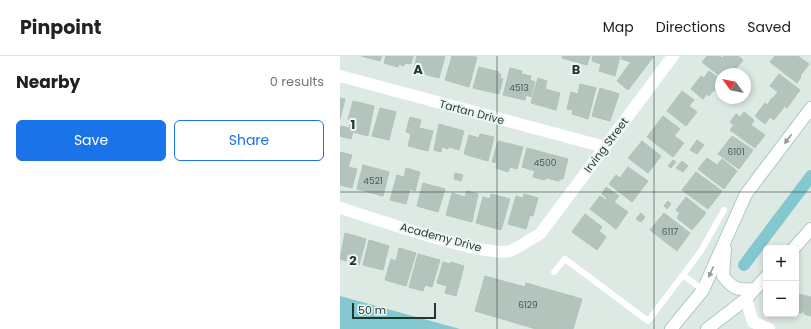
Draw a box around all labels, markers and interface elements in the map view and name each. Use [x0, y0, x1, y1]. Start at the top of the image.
text: Pinpoint [20, 14, 101, 41]
text: Map [603, 17, 634, 37]
text: Directions [656, 17, 725, 37]
text: Saved [747, 17, 791, 37]
text: A [413, 60, 423, 79]
text: B [572, 60, 581, 79]
north arrow [715, 68, 751, 104]
text: Nearby [16, 70, 80, 94]
text: 0 results [270, 72, 324, 91]
house number: 4513 [509, 82, 529, 94]
street label: Tartan Drive [438, 96, 506, 128]
street label: Irving Street [580, 114, 632, 176]
text: 1 [351, 115, 355, 134]
button: Save [16, 120, 166, 161]
button: Share [174, 120, 324, 161]
one-way arrow [784, 134, 792, 144]
house number: 6101 [727, 146, 745, 158]
house number: 4500 [534, 157, 557, 169]
house number: 4521 [363, 175, 383, 187]
street label: Academy Drive [398, 218, 484, 256]
house number: 6117 [662, 226, 678, 238]
map controls [763, 245, 799, 317]
button: + [763, 245, 799, 281]
text: 2 [349, 251, 357, 270]
one-way arrow [708, 266, 714, 277]
button: − [763, 281, 799, 317]
house number: 6129 [518, 299, 538, 311]
scale bar [352, 301, 436, 320]
text: 50 m [358, 302, 386, 318]

